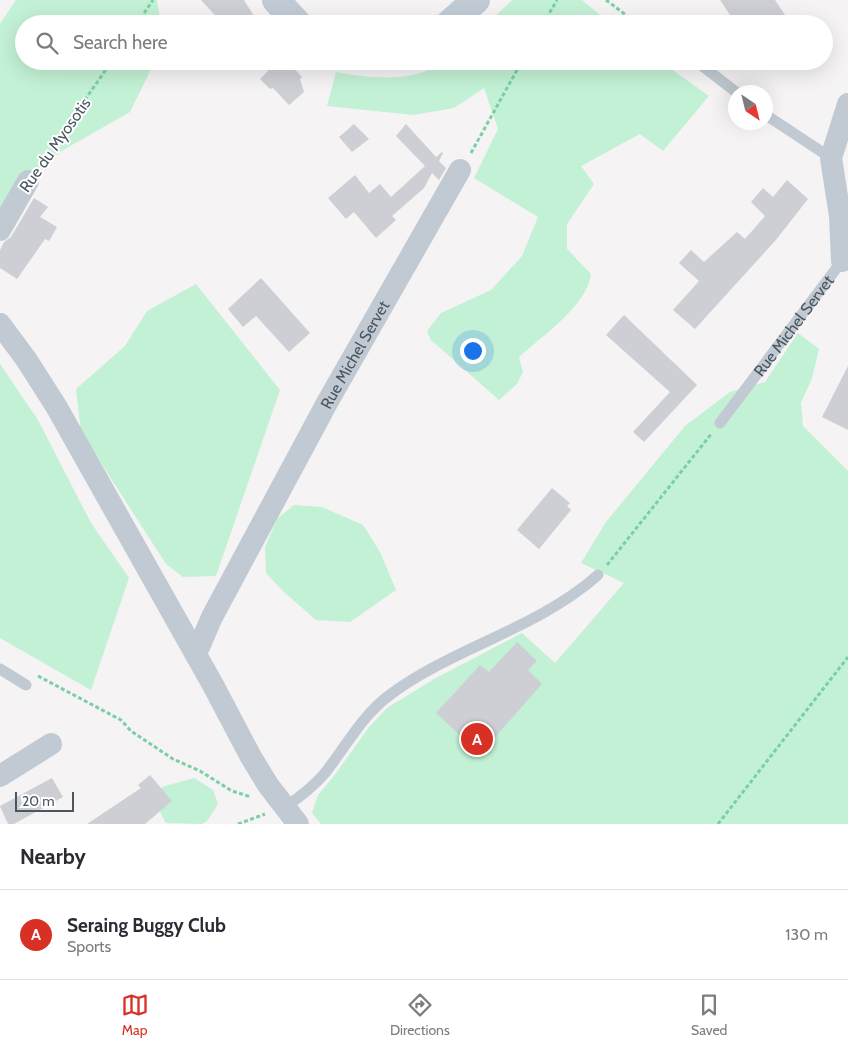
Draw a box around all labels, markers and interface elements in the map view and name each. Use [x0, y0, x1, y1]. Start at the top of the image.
search box [15, 15, 833, 70]
icon: search [33, 29, 61, 57]
text: Search here [73, 31, 167, 54]
north arrow [728, 85, 773, 130]
street label: Rue du Myosotis [16, 94, 95, 196]
street label: Rue Michel Servet [749, 271, 838, 380]
street label: Rue Michel Servet [316, 297, 393, 412]
your location [460, 338, 486, 364]
pin: A [461, 720, 493, 758]
scale bar [15, 789, 74, 812]
text: 20 m [22, 792, 55, 810]
text: Nearby [20, 844, 86, 869]
text: Seraing Buggy Club [67, 914, 226, 937]
text: A [31, 925, 41, 944]
text: 130 m [785, 925, 828, 944]
text: Sports [67, 937, 111, 956]
tab: Map [121, 991, 149, 1039]
tab: Directions [390, 991, 450, 1039]
tab: Saved [691, 991, 727, 1039]

